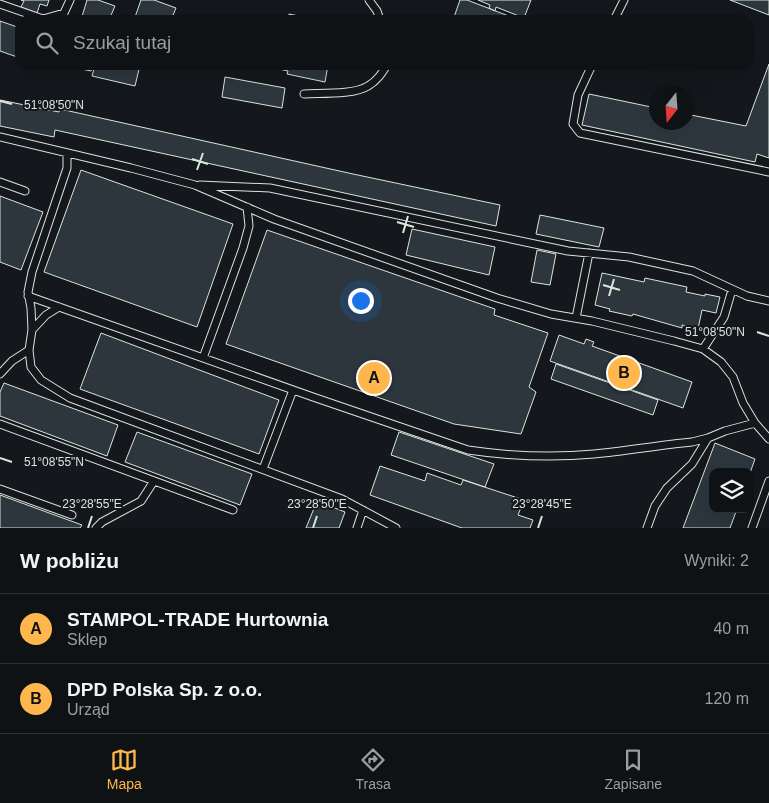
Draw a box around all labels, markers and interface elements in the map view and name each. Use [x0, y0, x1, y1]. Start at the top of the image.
search box [15, 15, 754, 70]
icon: search [33, 29, 61, 57]
text: Szukaj tutaj [73, 32, 171, 53]
north arrow [649, 85, 694, 130]
text: 51°08'50"N [24, 98, 84, 112]
your location [348, 288, 374, 314]
text: 51°08'50"N [685, 325, 745, 339]
pin: B [608, 354, 640, 392]
pin: A [358, 359, 390, 397]
text: 51°08'55"N [24, 455, 84, 469]
map controls [709, 468, 754, 513]
button: layers [709, 468, 754, 513]
text: 23°28'55"E [62, 497, 122, 511]
text: 23°28'50"E [287, 497, 347, 511]
text: 23°28'45"E [512, 497, 572, 511]
text: W pobliżu [20, 549, 119, 572]
text: Wyniki: 2 [684, 552, 749, 569]
text: STAMPOL-TRADE Hurtownia [67, 609, 328, 630]
text: A [30, 620, 42, 637]
text: 40 m [713, 620, 749, 637]
text: Sklep [67, 631, 107, 648]
text: DPD Polska Sp. z o.o. [67, 679, 262, 700]
text: B [30, 690, 42, 707]
text: 120 m [705, 690, 749, 707]
text: Urząd [67, 701, 110, 718]
tab: Mapa [107, 746, 142, 792]
tab: Trasa [356, 746, 391, 792]
tab: Zapisane [605, 746, 662, 792]

